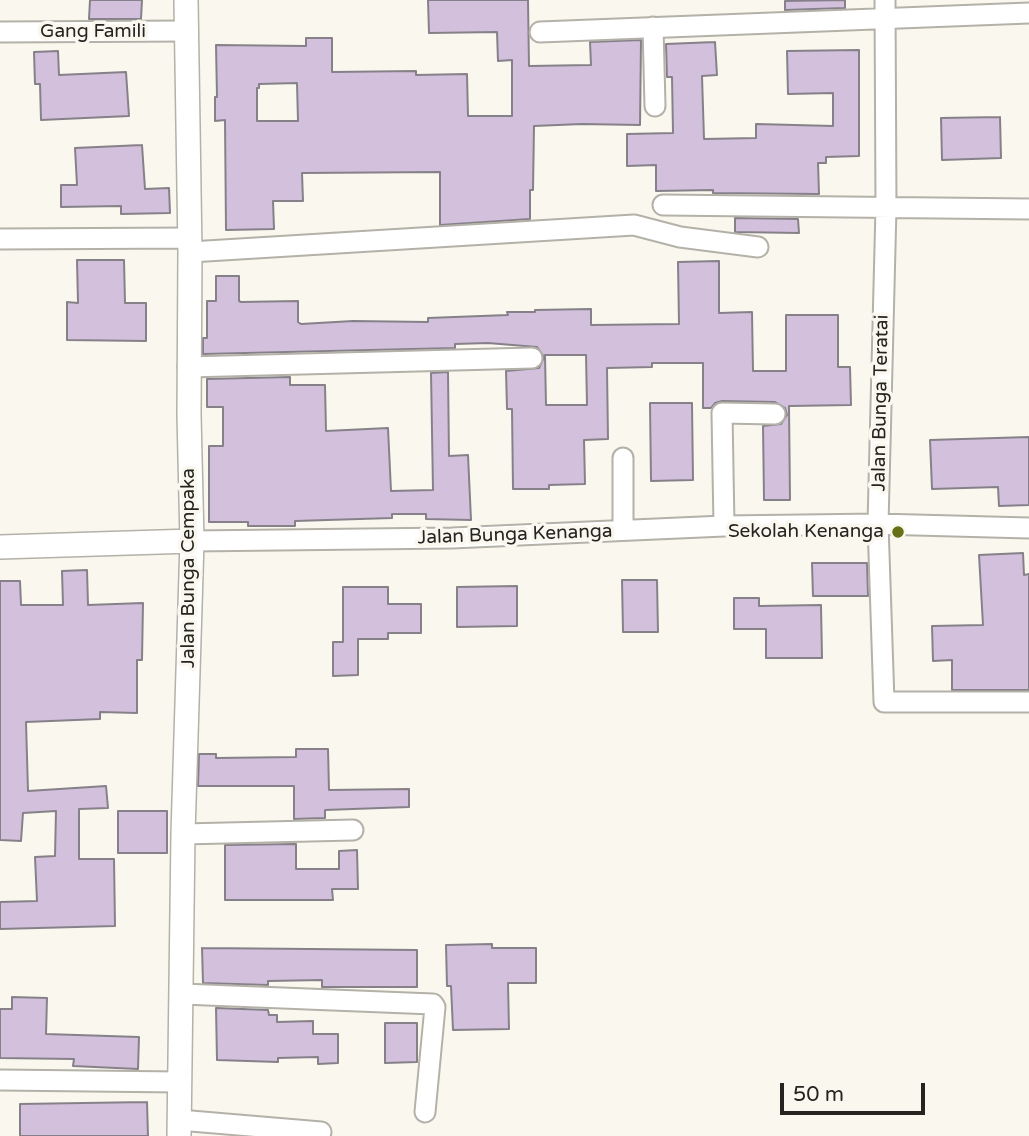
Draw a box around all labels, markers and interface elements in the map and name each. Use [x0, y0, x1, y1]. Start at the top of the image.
street label: Gang Famili [40, 21, 146, 43]
street label: Jalan Bunga Teratai [868, 314, 894, 492]
street label: Jalan Bunga Cempaka [178, 468, 200, 668]
street label: Jalan Bunga Kenanga [417, 520, 613, 550]
place label: Sekolah Kenanga [728, 521, 884, 543]
marker: Sekolah Kenanga [890, 524, 906, 540]
scale bar [784, 1070, 929, 1114]
text: 50 m [793, 1082, 844, 1107]

